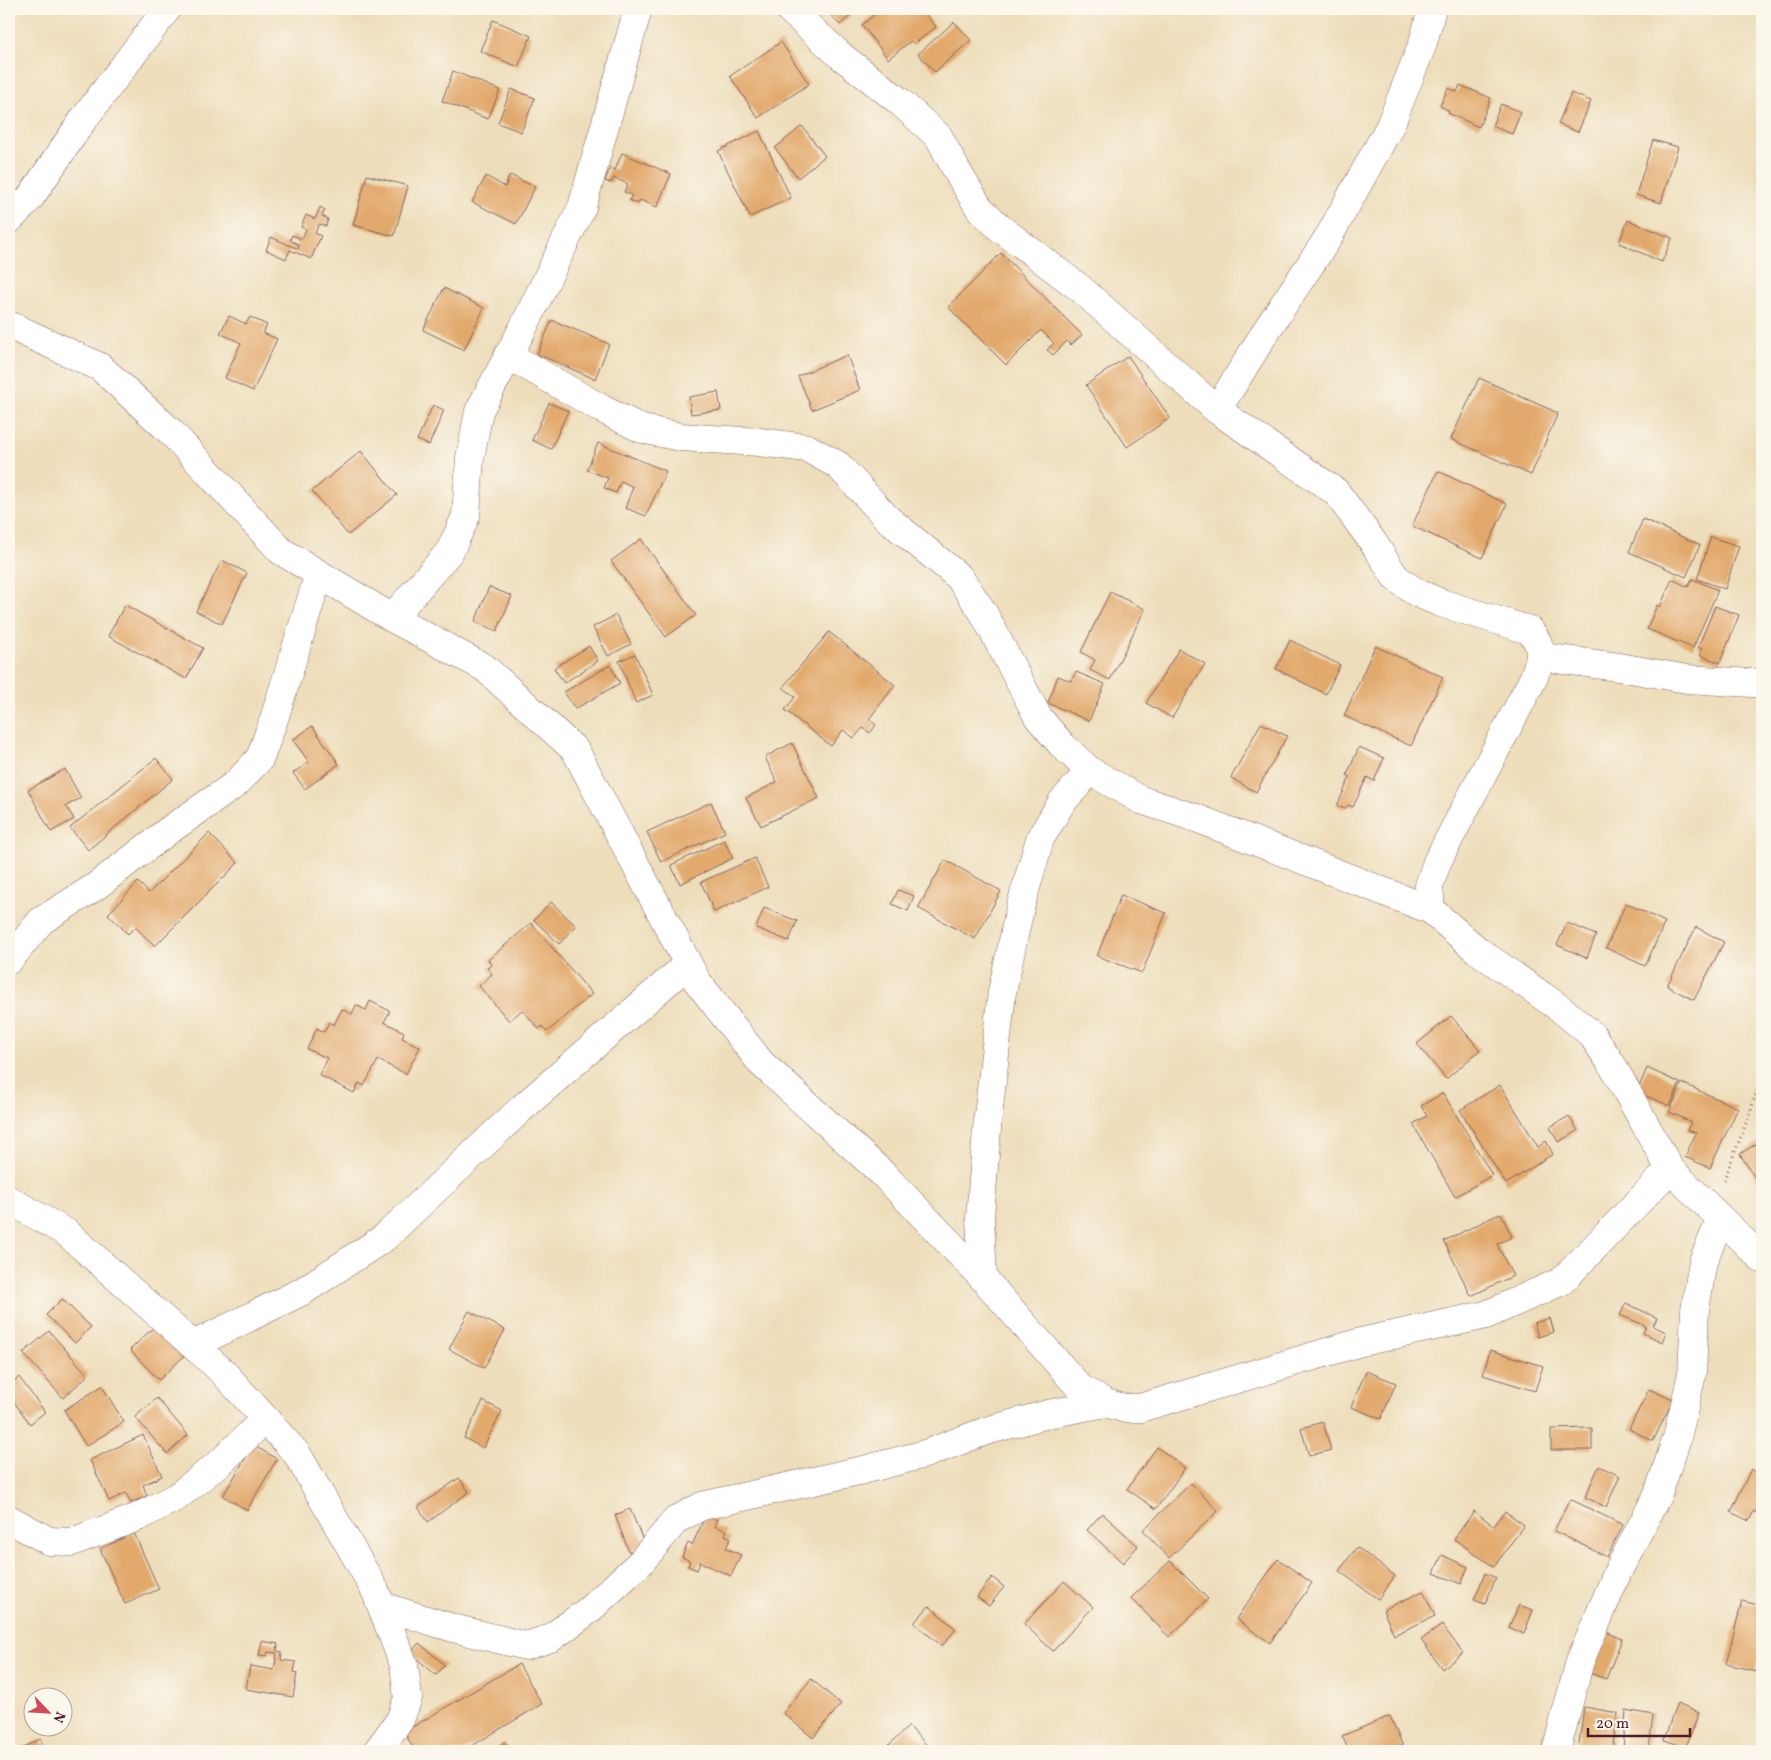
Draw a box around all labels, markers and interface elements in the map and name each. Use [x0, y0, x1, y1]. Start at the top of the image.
north arrow [22, 1688, 72, 1738]
scale bar [1588, 1705, 1691, 1737]
text: N [48, 1708, 69, 1725]
text: 20 m [1596, 1714, 1629, 1735]

